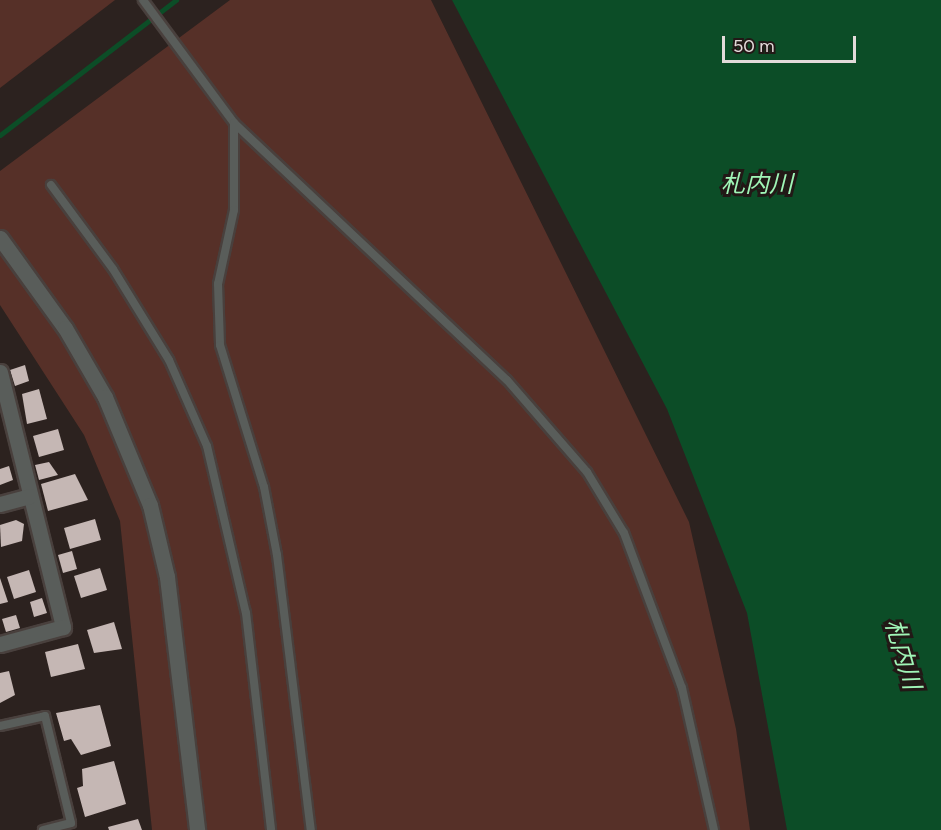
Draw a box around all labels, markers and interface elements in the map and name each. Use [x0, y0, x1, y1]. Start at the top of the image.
scale bar [725, 24, 858, 62]
text: 50 m [733, 35, 775, 57]
water label: 札内川 [721, 170, 793, 198]
water label: 札内川 [879, 615, 927, 693]

